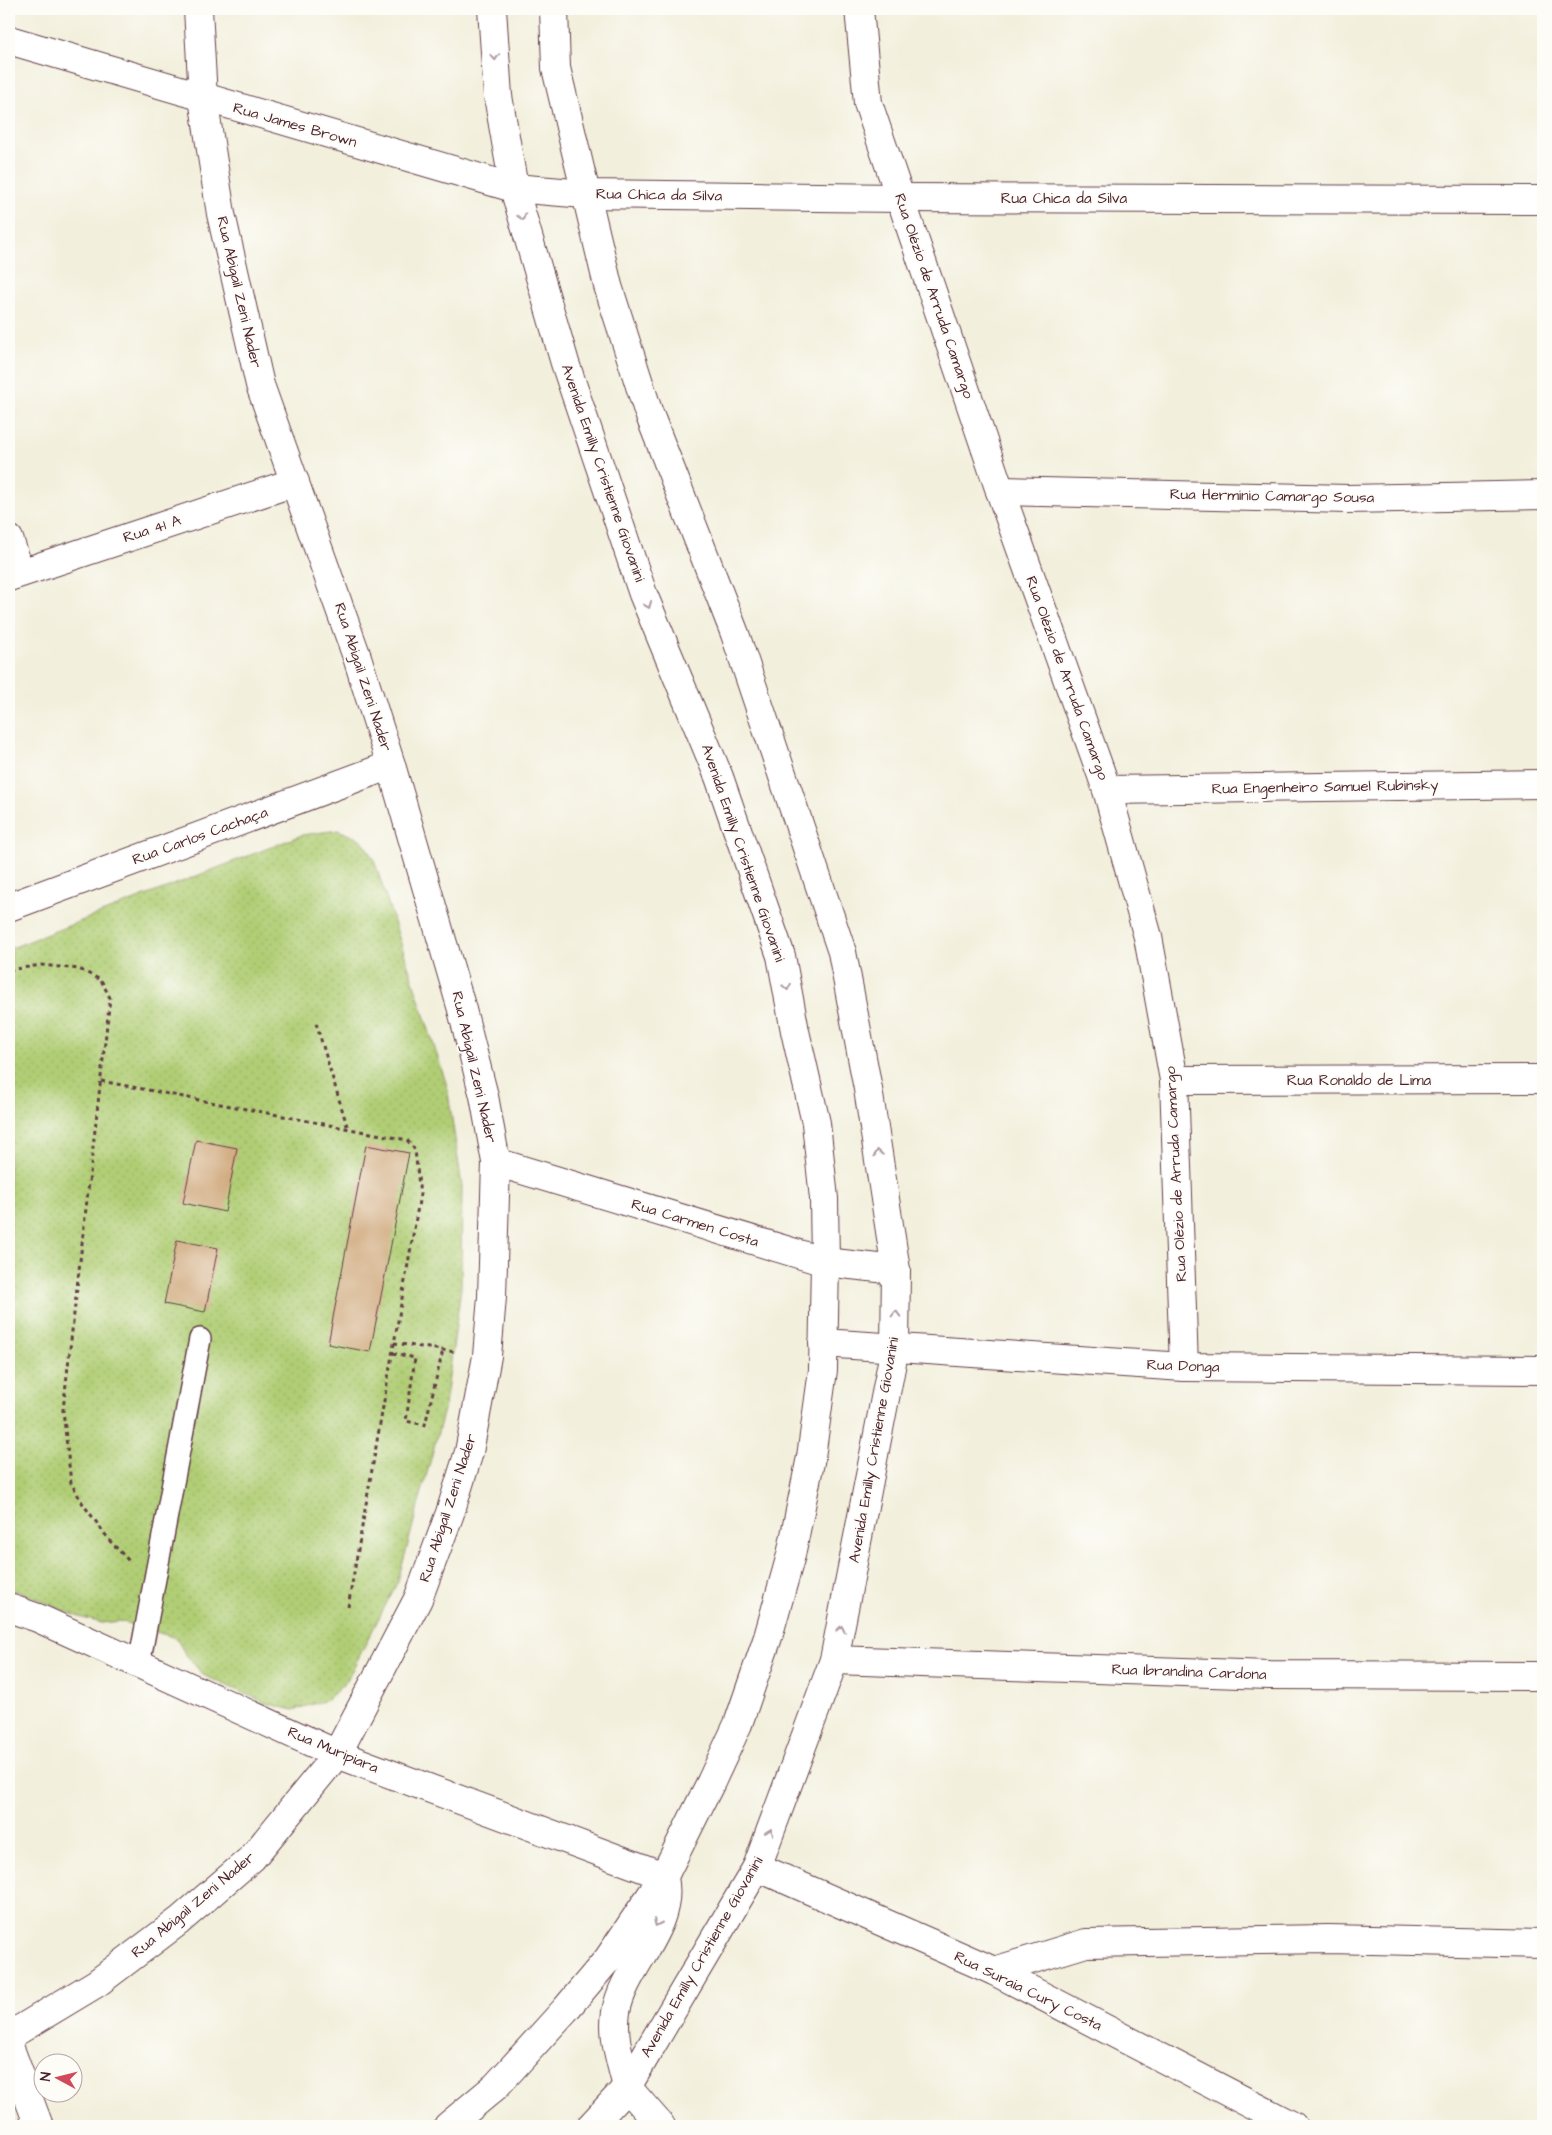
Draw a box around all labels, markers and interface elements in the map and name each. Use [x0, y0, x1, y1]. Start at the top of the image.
one-way arrow [490, 54, 501, 62]
street label: Rua James Brown [231, 97, 360, 153]
street label: Rua Chica da Silva [596, 183, 723, 207]
street label: Rua Chica da Silva [1001, 188, 1128, 209]
street label: Rua Olézio de Arruda Camargo [888, 191, 979, 402]
one-way arrow [517, 213, 527, 221]
street label: Rua Abigail Zeni Nader [210, 214, 267, 370]
street label: Avenida Emilly Cristienne Giovanini [555, 361, 650, 586]
street label: Rua Herminio Camargo Sousa [1170, 484, 1375, 509]
street label: Rua 41 A [120, 510, 184, 548]
street label: Rua Olézio de Arruda Camargo [1019, 573, 1114, 784]
street label: Rua Abigail Zeni Nader [328, 600, 397, 754]
one-way arrow [641, 600, 652, 609]
street label: Avenida Emilly Cristienne Giovanini [695, 741, 790, 966]
street label: Rua Engenheiro Samuel Rubinsky [1211, 775, 1439, 800]
street label: Rua Carlos Cachaça [129, 802, 271, 870]
one-way arrow [782, 983, 792, 992]
street label: Rua Abigail Zeni Nader [445, 989, 502, 1145]
street label: Rua Olézio de Arruda Camargo [1160, 1065, 1193, 1282]
street label: Rua Ronaldo de Lima [1287, 1070, 1432, 1091]
one-way arrow [874, 1149, 884, 1157]
street label: Rua Carmen Costa [629, 1194, 762, 1252]
one-way arrow [890, 1310, 901, 1318]
street label: Avenida Emilly Cristienne Giovanini [844, 1335, 905, 1565]
street label: Rua Donga [1146, 1354, 1220, 1379]
street label: Rua Abigail Zeni Nader [414, 1431, 483, 1585]
one-way arrow [835, 1625, 845, 1633]
street label: Rua Ibrandina Cardona [1111, 1659, 1267, 1685]
street label: Rua Muripiara [284, 1721, 382, 1779]
one-way arrow [764, 1828, 774, 1837]
street label: Rua Abigail Zeni Nader [127, 1847, 260, 1964]
street label: Avenida Emilly Cristienne Giovanini [636, 1852, 769, 2062]
one-way arrow [653, 1918, 664, 1927]
street label: Rua Suraia Cury Costa [950, 1946, 1106, 2037]
north arrow [32, 2052, 82, 2102]
text: N [36, 2071, 57, 2082]

